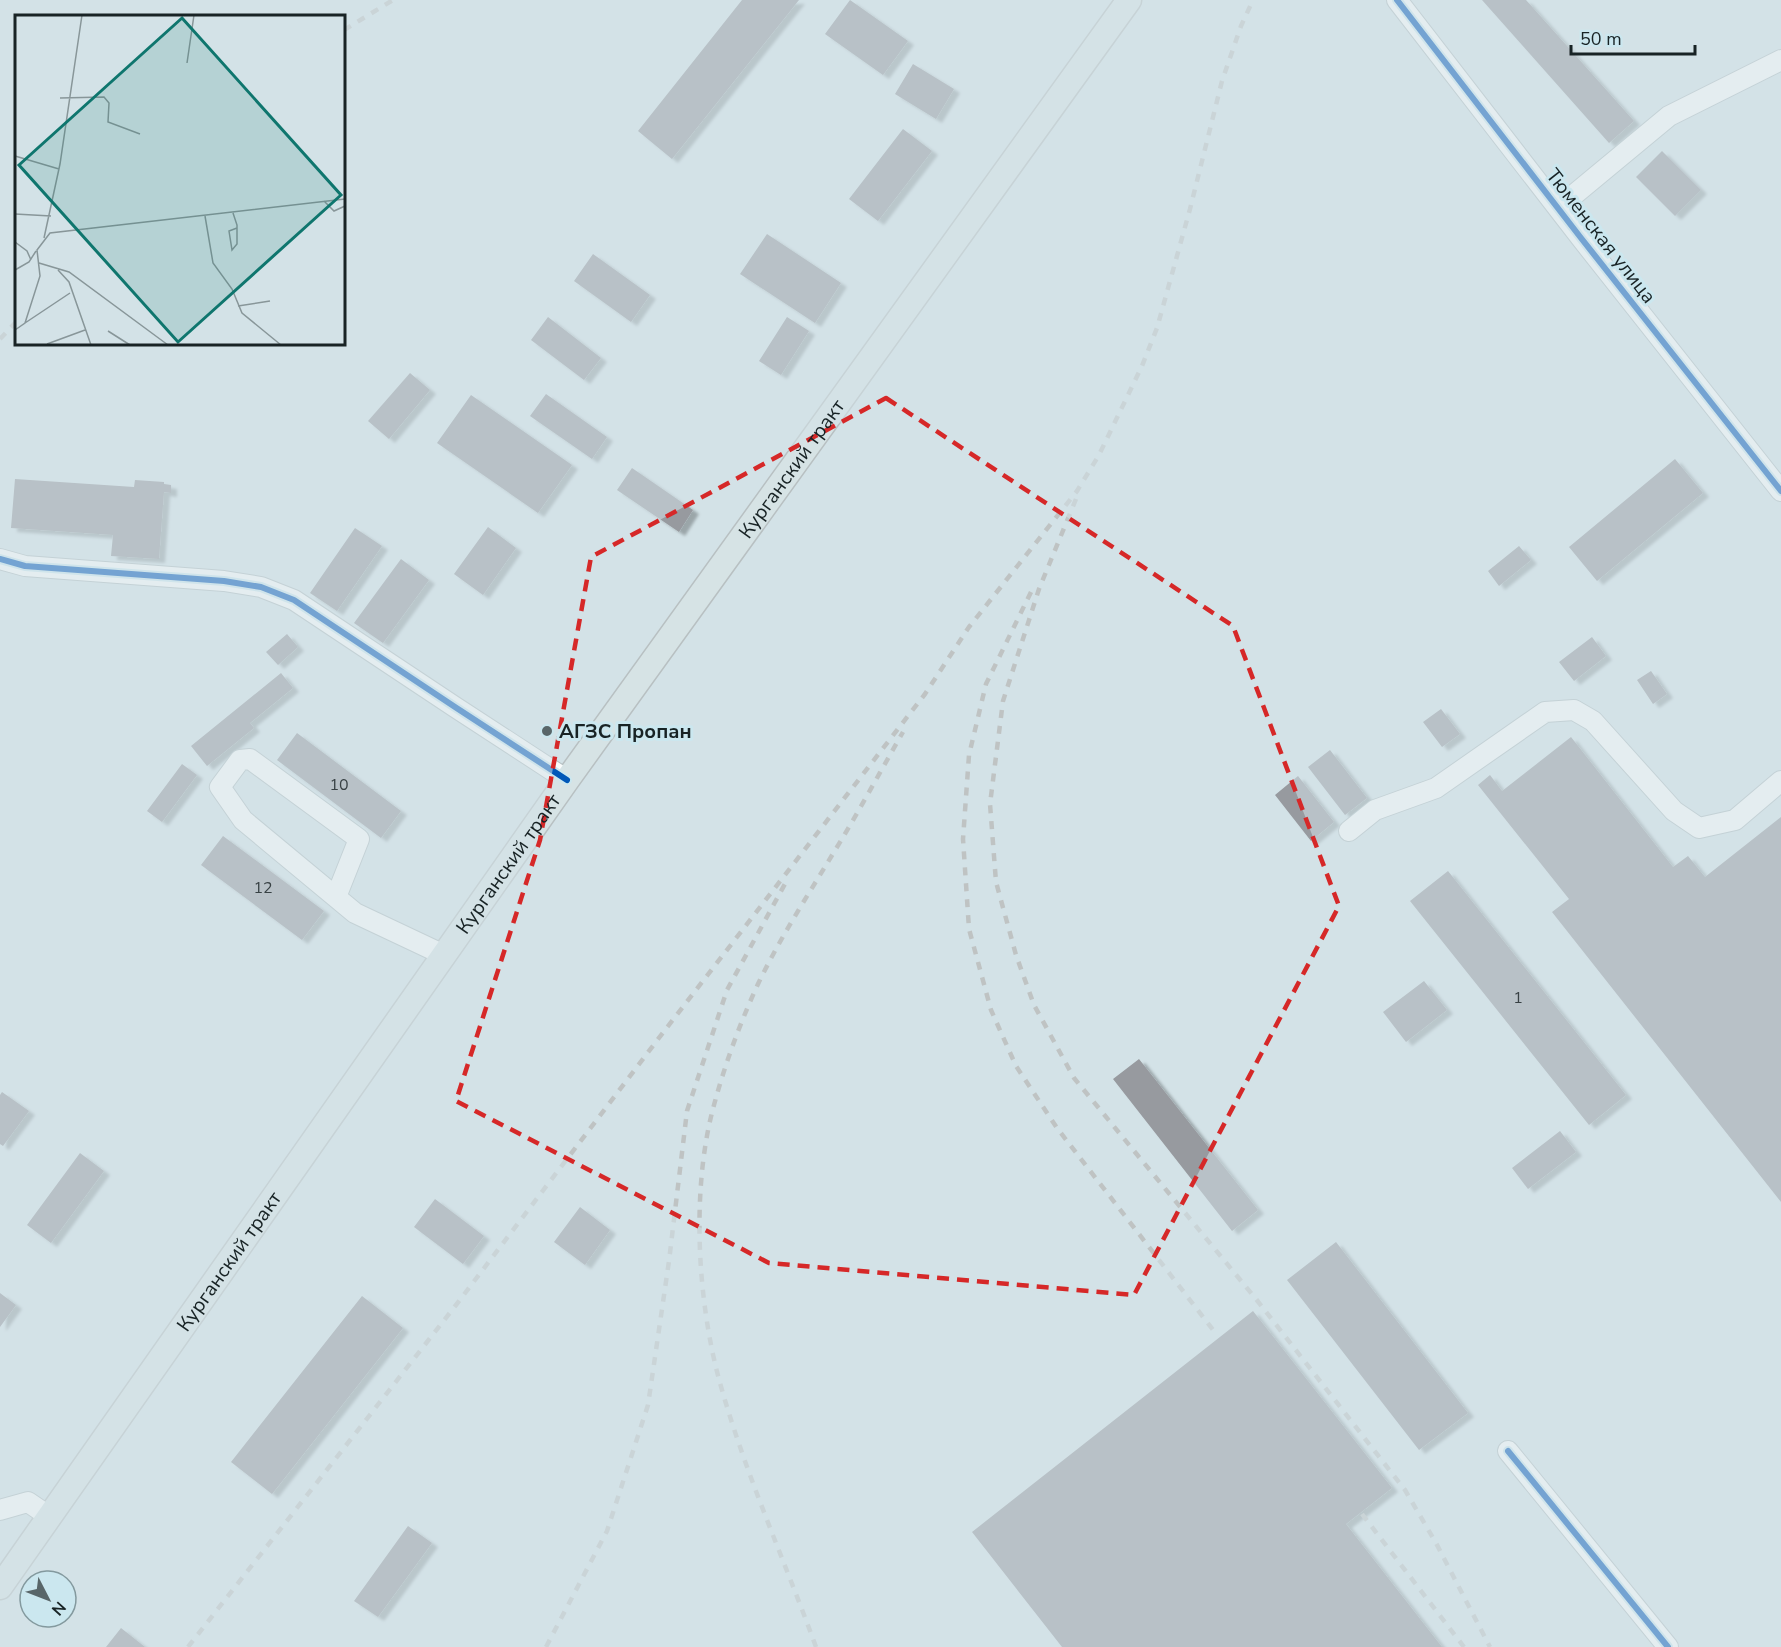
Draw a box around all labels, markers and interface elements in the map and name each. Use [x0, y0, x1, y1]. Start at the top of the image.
inset map [15, 15, 345, 345]
scale bar [1571, 18, 1696, 56]
text: 50 m [1580, 27, 1622, 51]
street label: Тюменская улица [1540, 163, 1662, 309]
street label: Курганский тракт [732, 394, 851, 544]
place label: АГЗС Пропан [559, 718, 692, 745]
marker: АГЗС Пропан [540, 724, 554, 738]
house number: 10 [329, 774, 349, 796]
street label: Курганский тракт [450, 788, 567, 939]
house number: 12 [253, 877, 273, 899]
house number: 1 [1513, 987, 1523, 1009]
street label: Курганский тракт [170, 1186, 287, 1337]
north arrow [18, 1569, 78, 1629]
text: N [46, 1597, 71, 1620]

